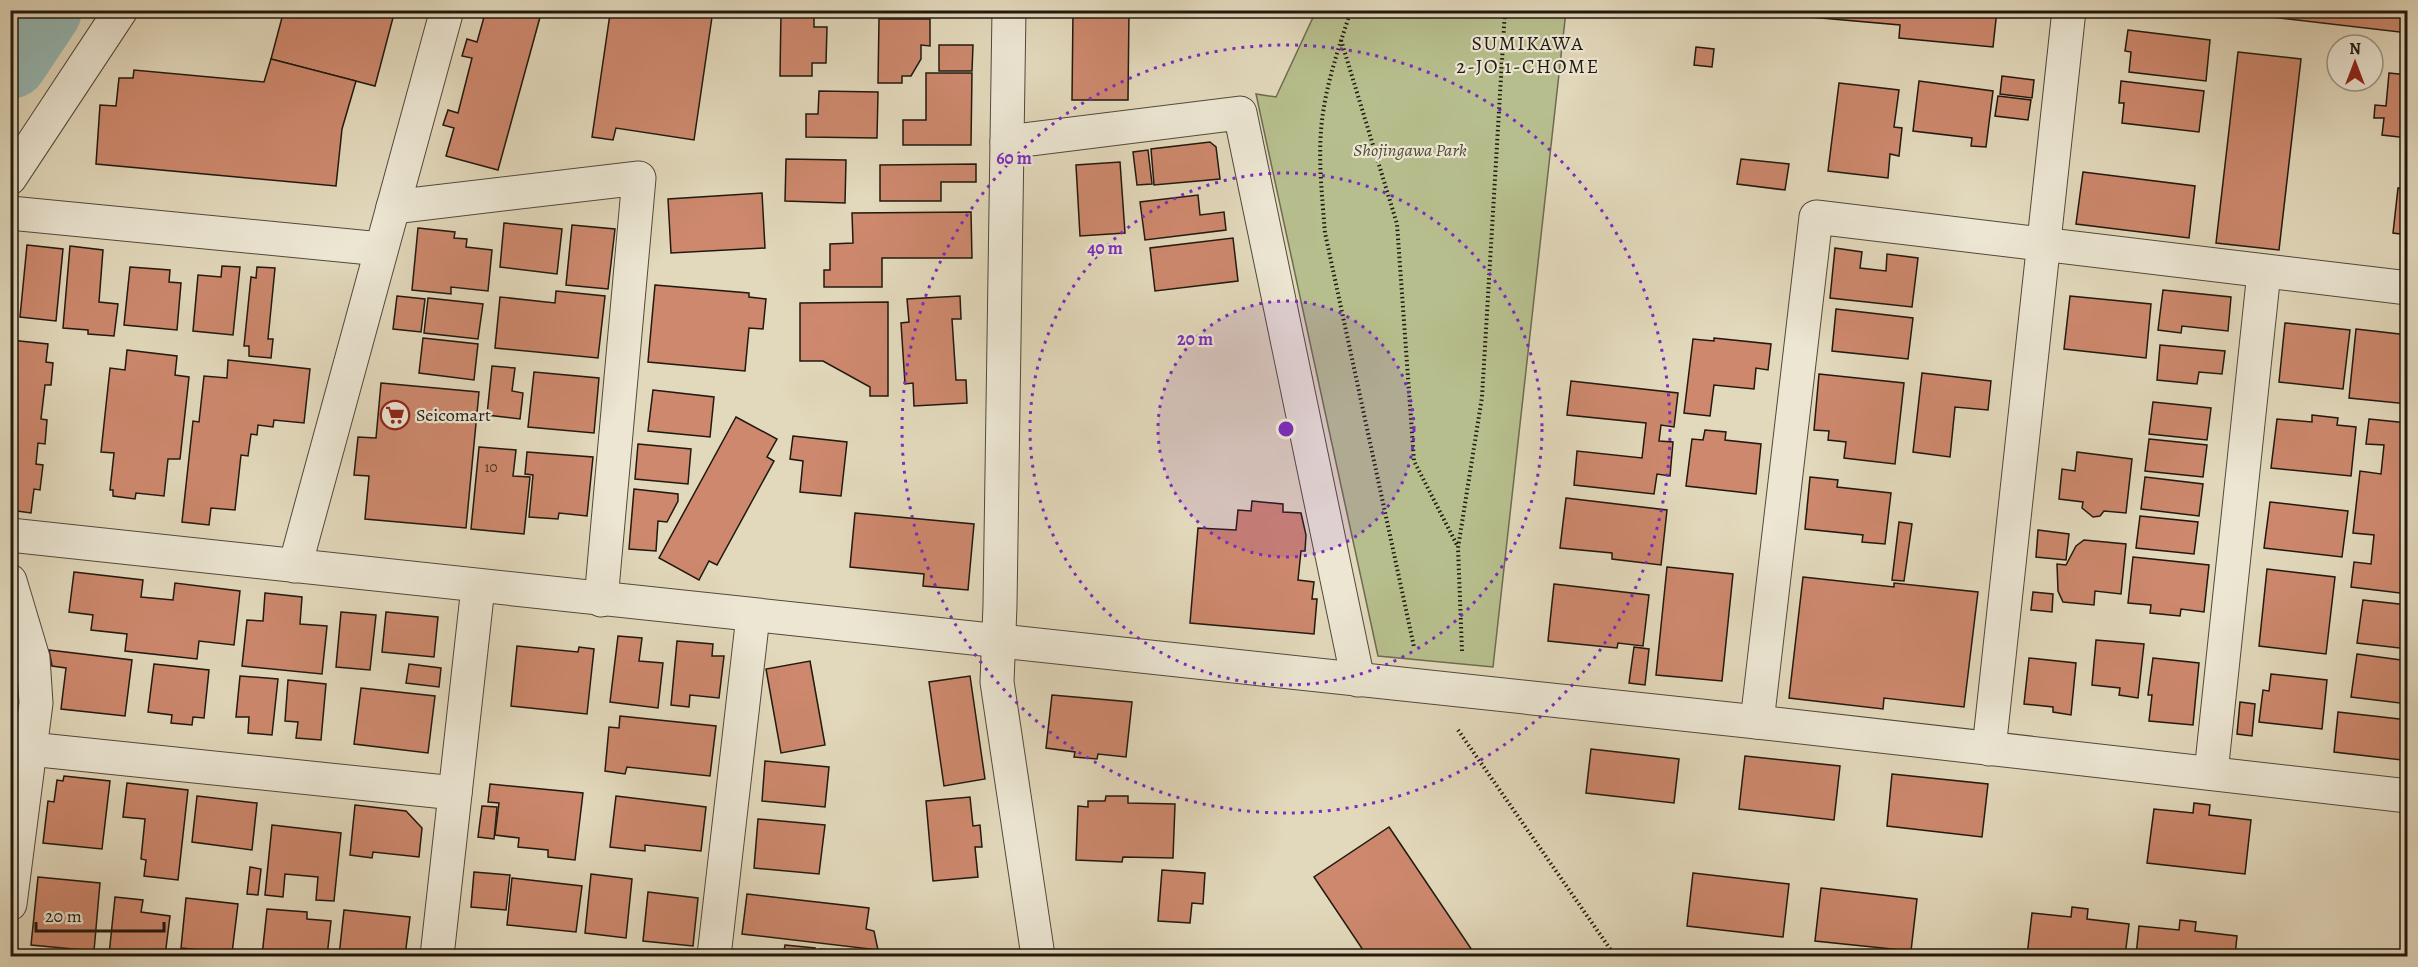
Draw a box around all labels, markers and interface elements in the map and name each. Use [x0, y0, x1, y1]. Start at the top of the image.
district label: SUMIKAWA 2-JO 1-CHOME [1456, 30, 1600, 80]
north arrow [2325, 33, 2385, 93]
text: N [2349, 38, 2361, 60]
park label: Shojingawa Park [1353, 138, 1467, 162]
text: 60 m [996, 146, 1032, 170]
text: 40 m [1087, 236, 1123, 260]
text: 20 m [1177, 327, 1213, 351]
supermarket icon: Seicomart [379, 399, 411, 431]
place label: Seicomart [416, 403, 491, 427]
centre of rings [1276, 419, 1296, 439]
house number: 10 [484, 457, 498, 477]
scale bar [36, 895, 164, 933]
text: 20 m [45, 904, 82, 928]

